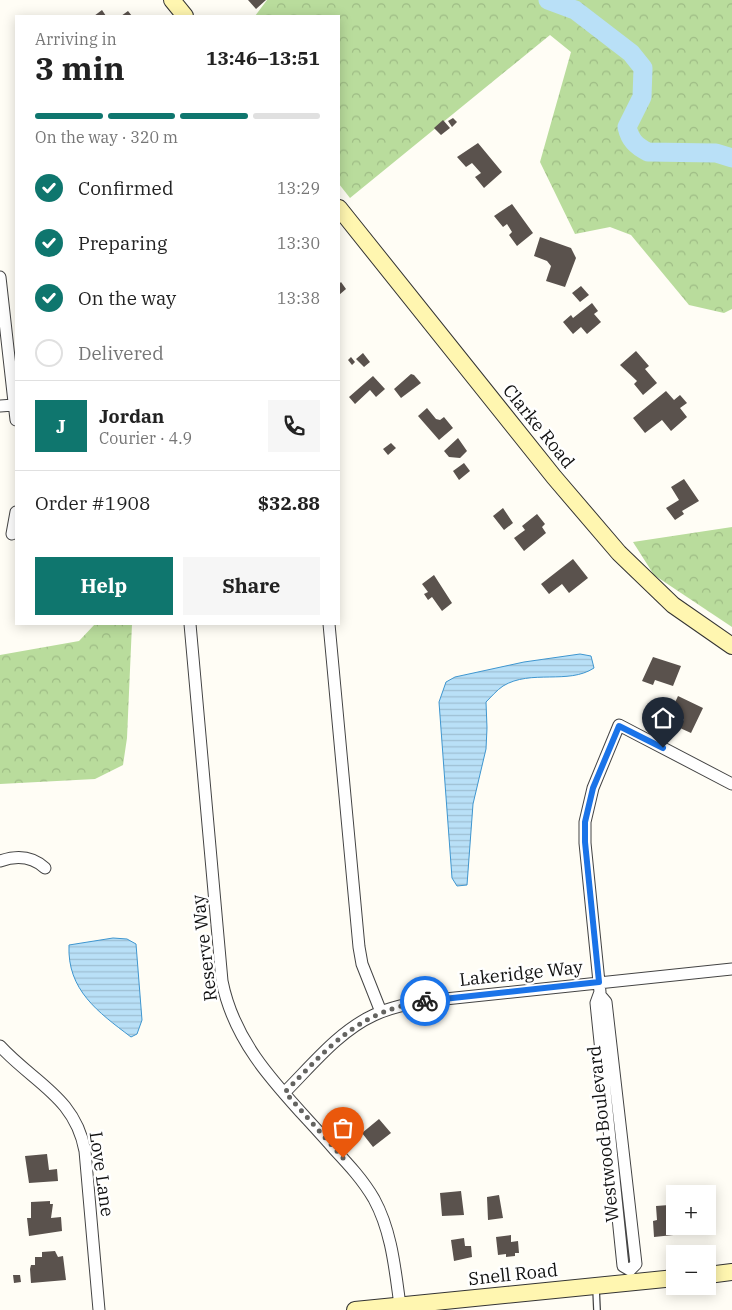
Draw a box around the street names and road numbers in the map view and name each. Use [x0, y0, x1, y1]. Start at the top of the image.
street label: Clarke Road [498, 379, 580, 473]
street label: Reserve Way [186, 893, 222, 1003]
street label: Lakeridge Way [458, 955, 584, 991]
street label: Westwood Boulevard [582, 1045, 624, 1223]
street label: Love Lane [85, 1130, 119, 1218]
street label: Snell Road [467, 1258, 559, 1290]

